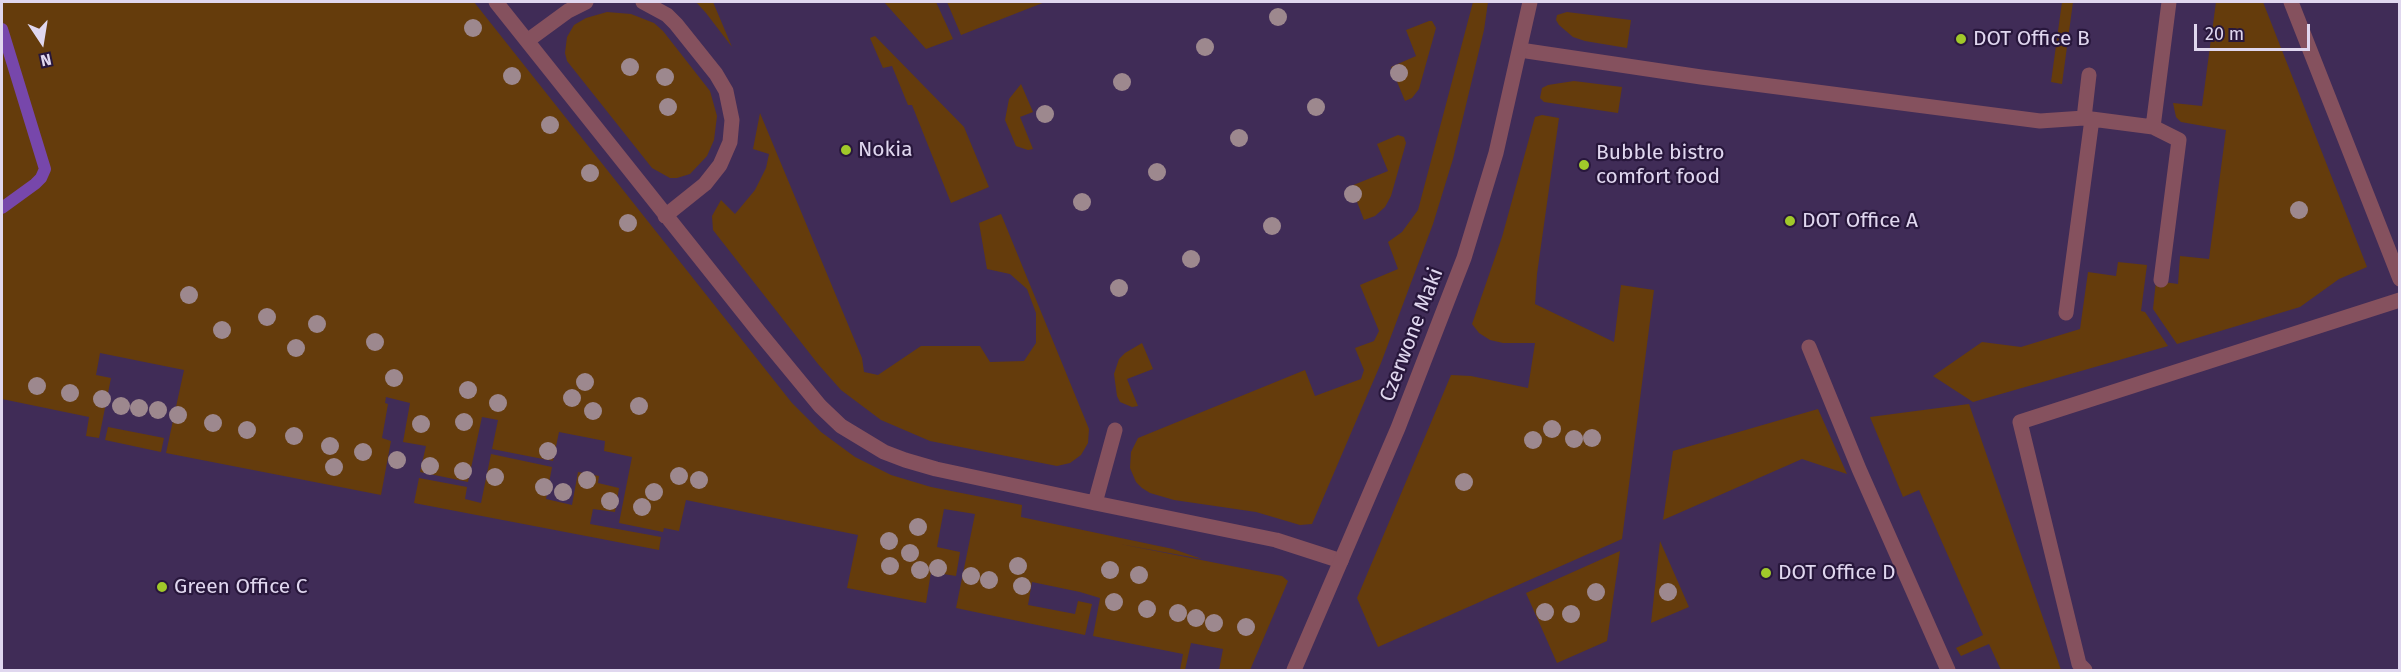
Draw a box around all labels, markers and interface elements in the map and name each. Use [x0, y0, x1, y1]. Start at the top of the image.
north arrow [12, 12, 72, 72]
scale bar [2197, 12, 2312, 50]
text: 20 m [2205, 23, 2244, 45]
place label: DOT Office B [1973, 26, 2090, 52]
marker: DOT Office B [1954, 32, 1968, 46]
text: N [39, 50, 53, 70]
place label: Nokia [858, 137, 913, 163]
place label: Bubble bistro comfort food [1596, 140, 1725, 190]
marker: Nokia [839, 143, 853, 157]
marker: Bubble bistro comfort food [1577, 158, 1591, 172]
place label: DOT Office A [1802, 208, 1918, 234]
marker: DOT Office A [1783, 214, 1797, 228]
street label: Czerwone Maki [1375, 265, 1449, 405]
place label: DOT Office D [1778, 560, 1896, 586]
marker: DOT Office D [1759, 566, 1773, 580]
place label: Green Office C [174, 574, 308, 600]
marker: Green Office C [155, 580, 169, 594]

